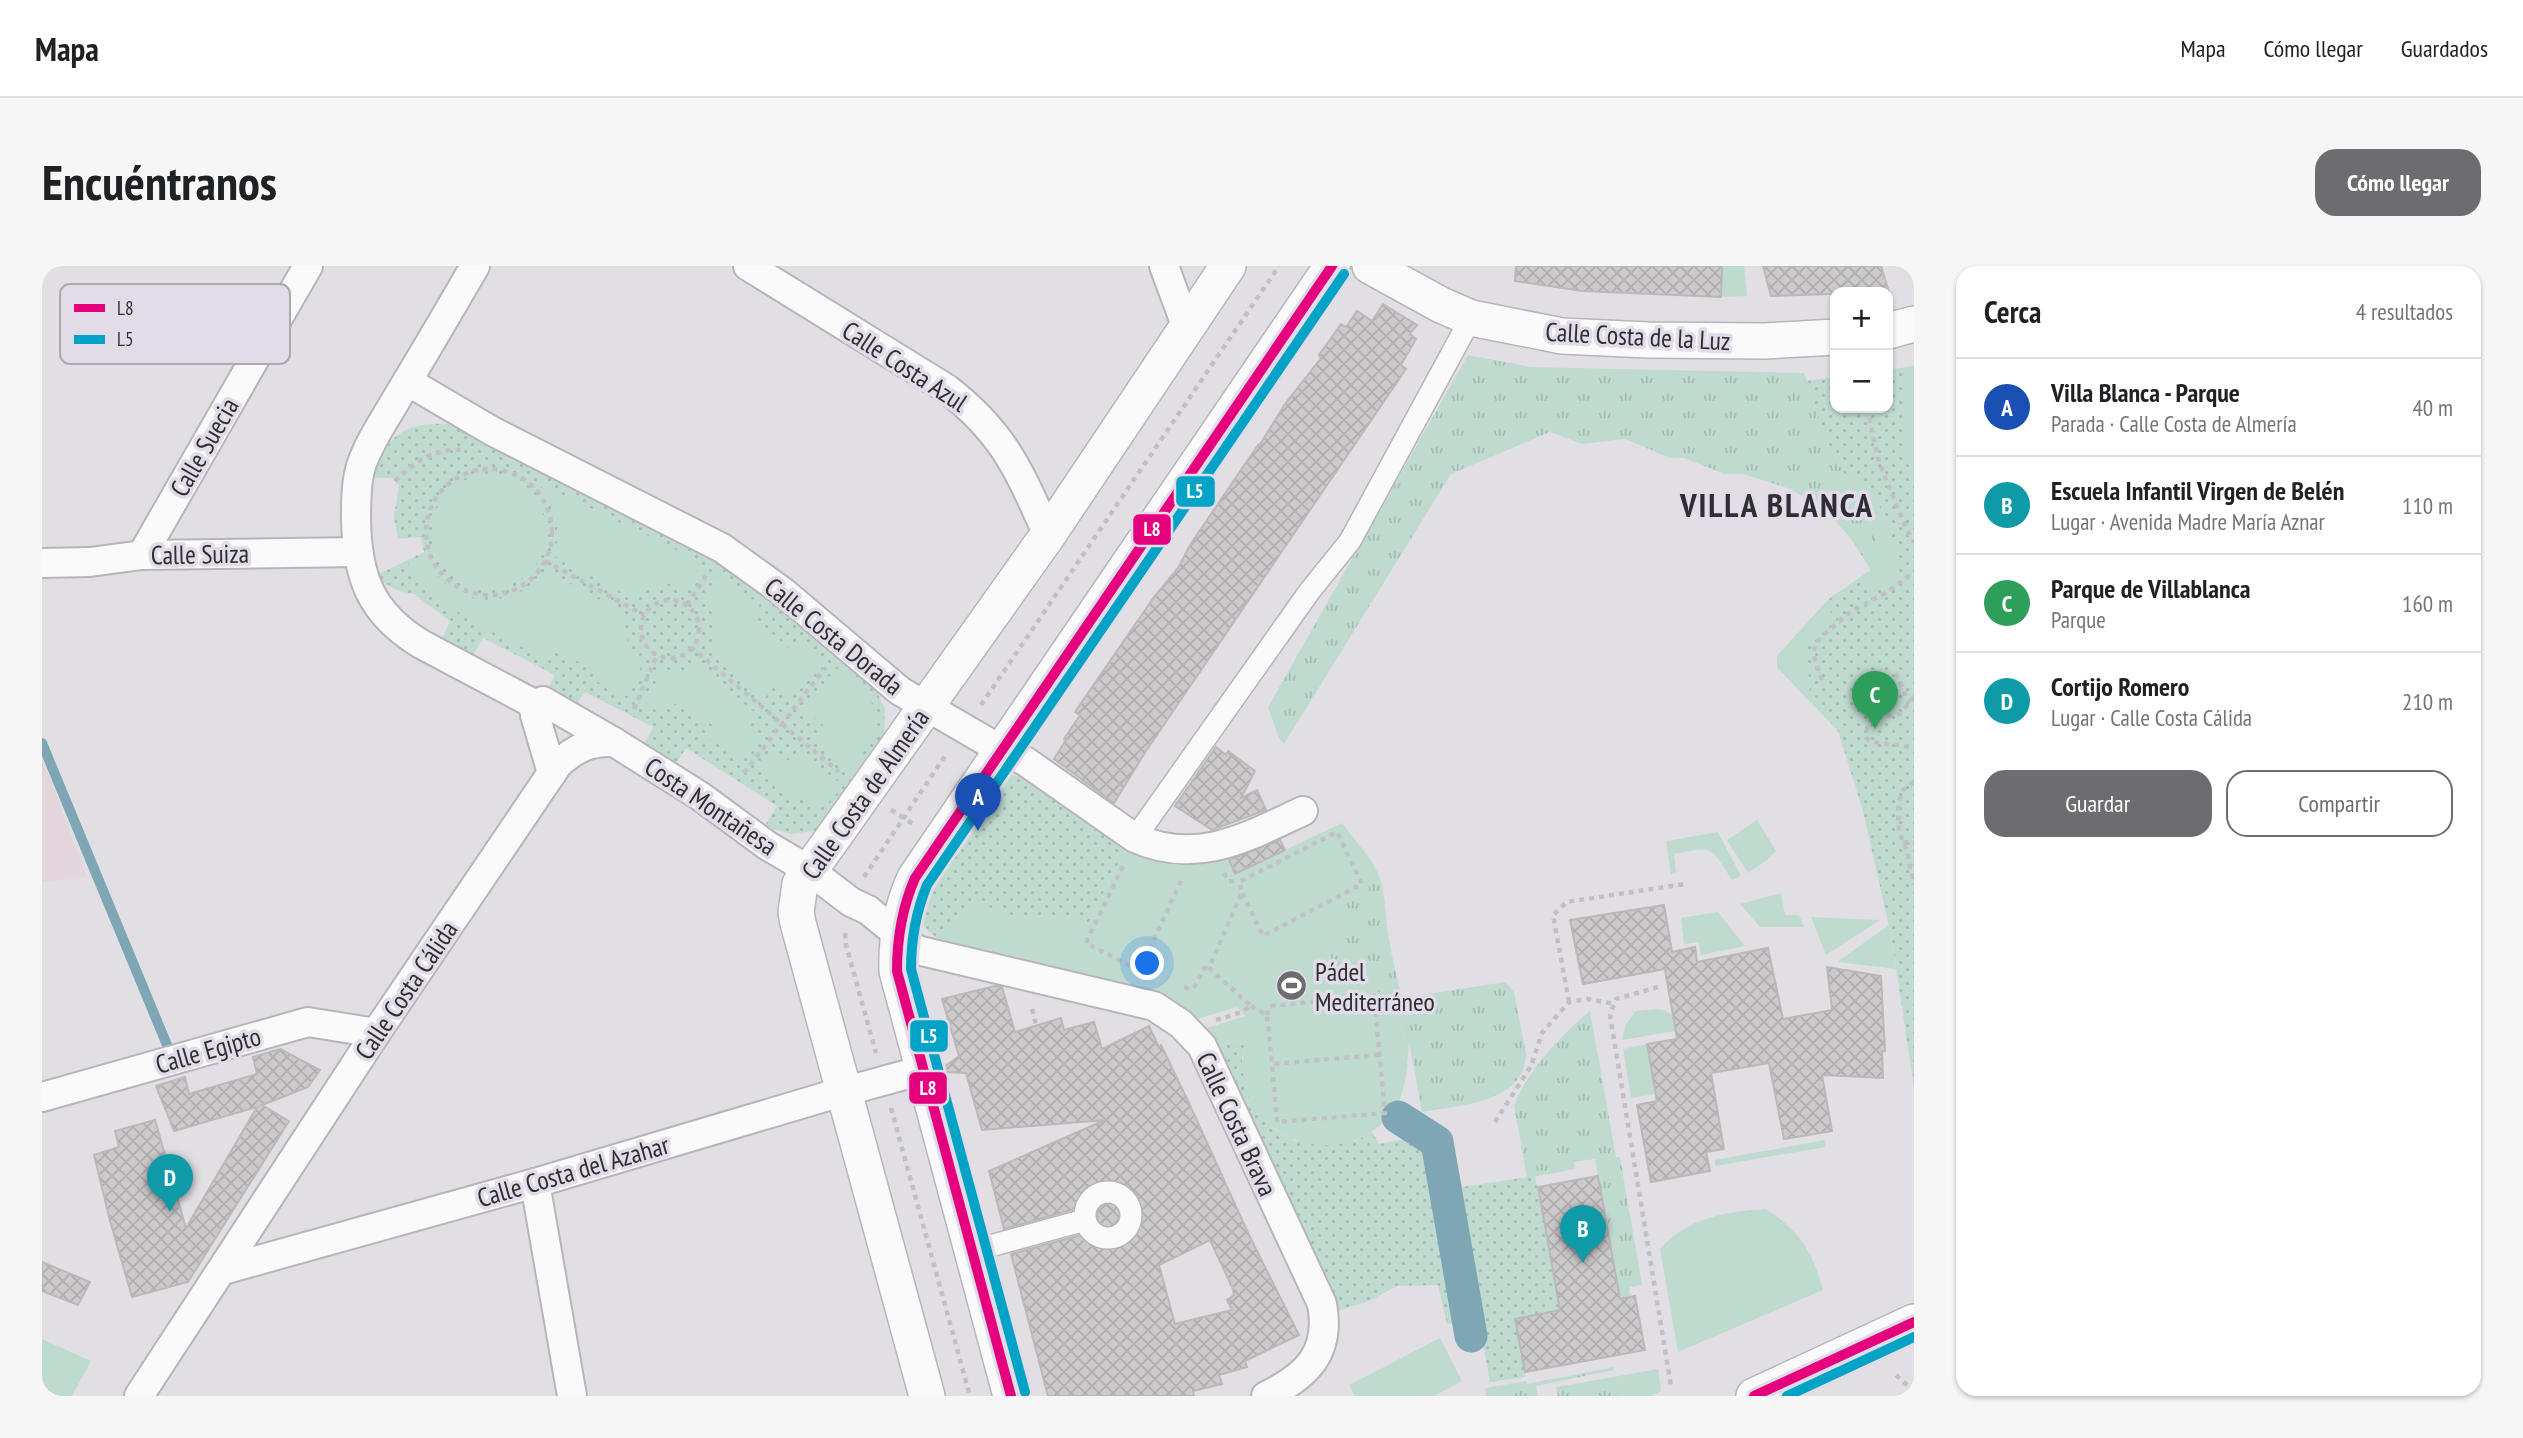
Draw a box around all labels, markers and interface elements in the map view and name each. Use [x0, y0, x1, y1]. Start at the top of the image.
text: Mapa [35, 27, 99, 70]
text: Mapa [2181, 33, 2226, 64]
text: Cómo llegar [2264, 33, 2363, 64]
text: Guardados [2401, 33, 2488, 64]
button: Cómo llegar [2315, 149, 2481, 216]
text: Encuéntranos [42, 150, 277, 214]
legend [60, 284, 290, 364]
map controls [1830, 287, 1893, 413]
button: + [1830, 287, 1893, 350]
text: Cerca [1984, 292, 2041, 331]
text: L8 [117, 296, 133, 320]
text: 4 resultados [2356, 297, 2453, 326]
street label: Calle Costa Azul [836, 313, 974, 419]
street label: Calle Costa de la Luz [1545, 315, 1731, 357]
text: L5 [117, 327, 133, 351]
button: − [1830, 350, 1893, 413]
text: Villa Blanca - Parque [2051, 376, 2240, 409]
street label: Calle Suecia [163, 392, 245, 502]
text: A [2001, 393, 2013, 422]
text: 40 m [2412, 393, 2453, 422]
text: Parada · Calle Costa de Almería [2051, 409, 2297, 438]
text: Escuela Infantil Virgen de Belén [2051, 474, 2344, 507]
line badge: L5 [1175, 475, 1216, 508]
text: L5 [1186, 479, 1204, 503]
district label: VILLA BLANCA [1679, 483, 1874, 526]
text: B [2001, 491, 2013, 520]
text: 110 m [2402, 491, 2453, 520]
text: Lugar · Avenida Madre María Aznar [2051, 507, 2325, 536]
line badge: L8 [1132, 513, 1172, 546]
text: L8 [1143, 517, 1161, 541]
street label: Calle Suiza [151, 537, 249, 571]
street label: Calle Costa Dorada [758, 570, 910, 702]
text: Parque de Villablanca [2051, 572, 2251, 605]
text: C [2002, 589, 2012, 618]
text: 160 m [2402, 589, 2453, 618]
text: Parque [2051, 605, 2106, 634]
text: Cortijo Romero [2051, 670, 2189, 703]
pin: C [1852, 671, 1898, 729]
text: D [2001, 687, 2013, 716]
text: 210 m [2402, 687, 2453, 716]
street label: Calle Costa de Almería [794, 702, 936, 886]
text: Lugar · Calle Costa Cálida [2051, 703, 2252, 732]
street label: Costa Montañesa [639, 750, 783, 862]
button: Guardar [1984, 770, 2212, 837]
button: Compartir [2226, 770, 2453, 837]
pin: A [955, 773, 1001, 831]
street label: Calle Costa Cálida [348, 914, 464, 1066]
your location [1130, 946, 1164, 980]
place label: Pádel Mediterráneo [1315, 955, 1435, 1018]
sports icon: Pádel Mediterráneo [1275, 969, 1309, 1003]
street label: Calle Egipto [152, 1019, 264, 1081]
line badge: L5 [909, 1019, 949, 1053]
text: L5 [920, 1024, 938, 1048]
street label: Calle Costa Brava [1189, 1047, 1285, 1201]
line badge: L8 [908, 1071, 948, 1105]
text: L8 [919, 1076, 937, 1100]
street label: Calle Costa del Azahar [473, 1128, 673, 1214]
pin: D [147, 1154, 193, 1212]
pin: B [1560, 1205, 1606, 1263]

